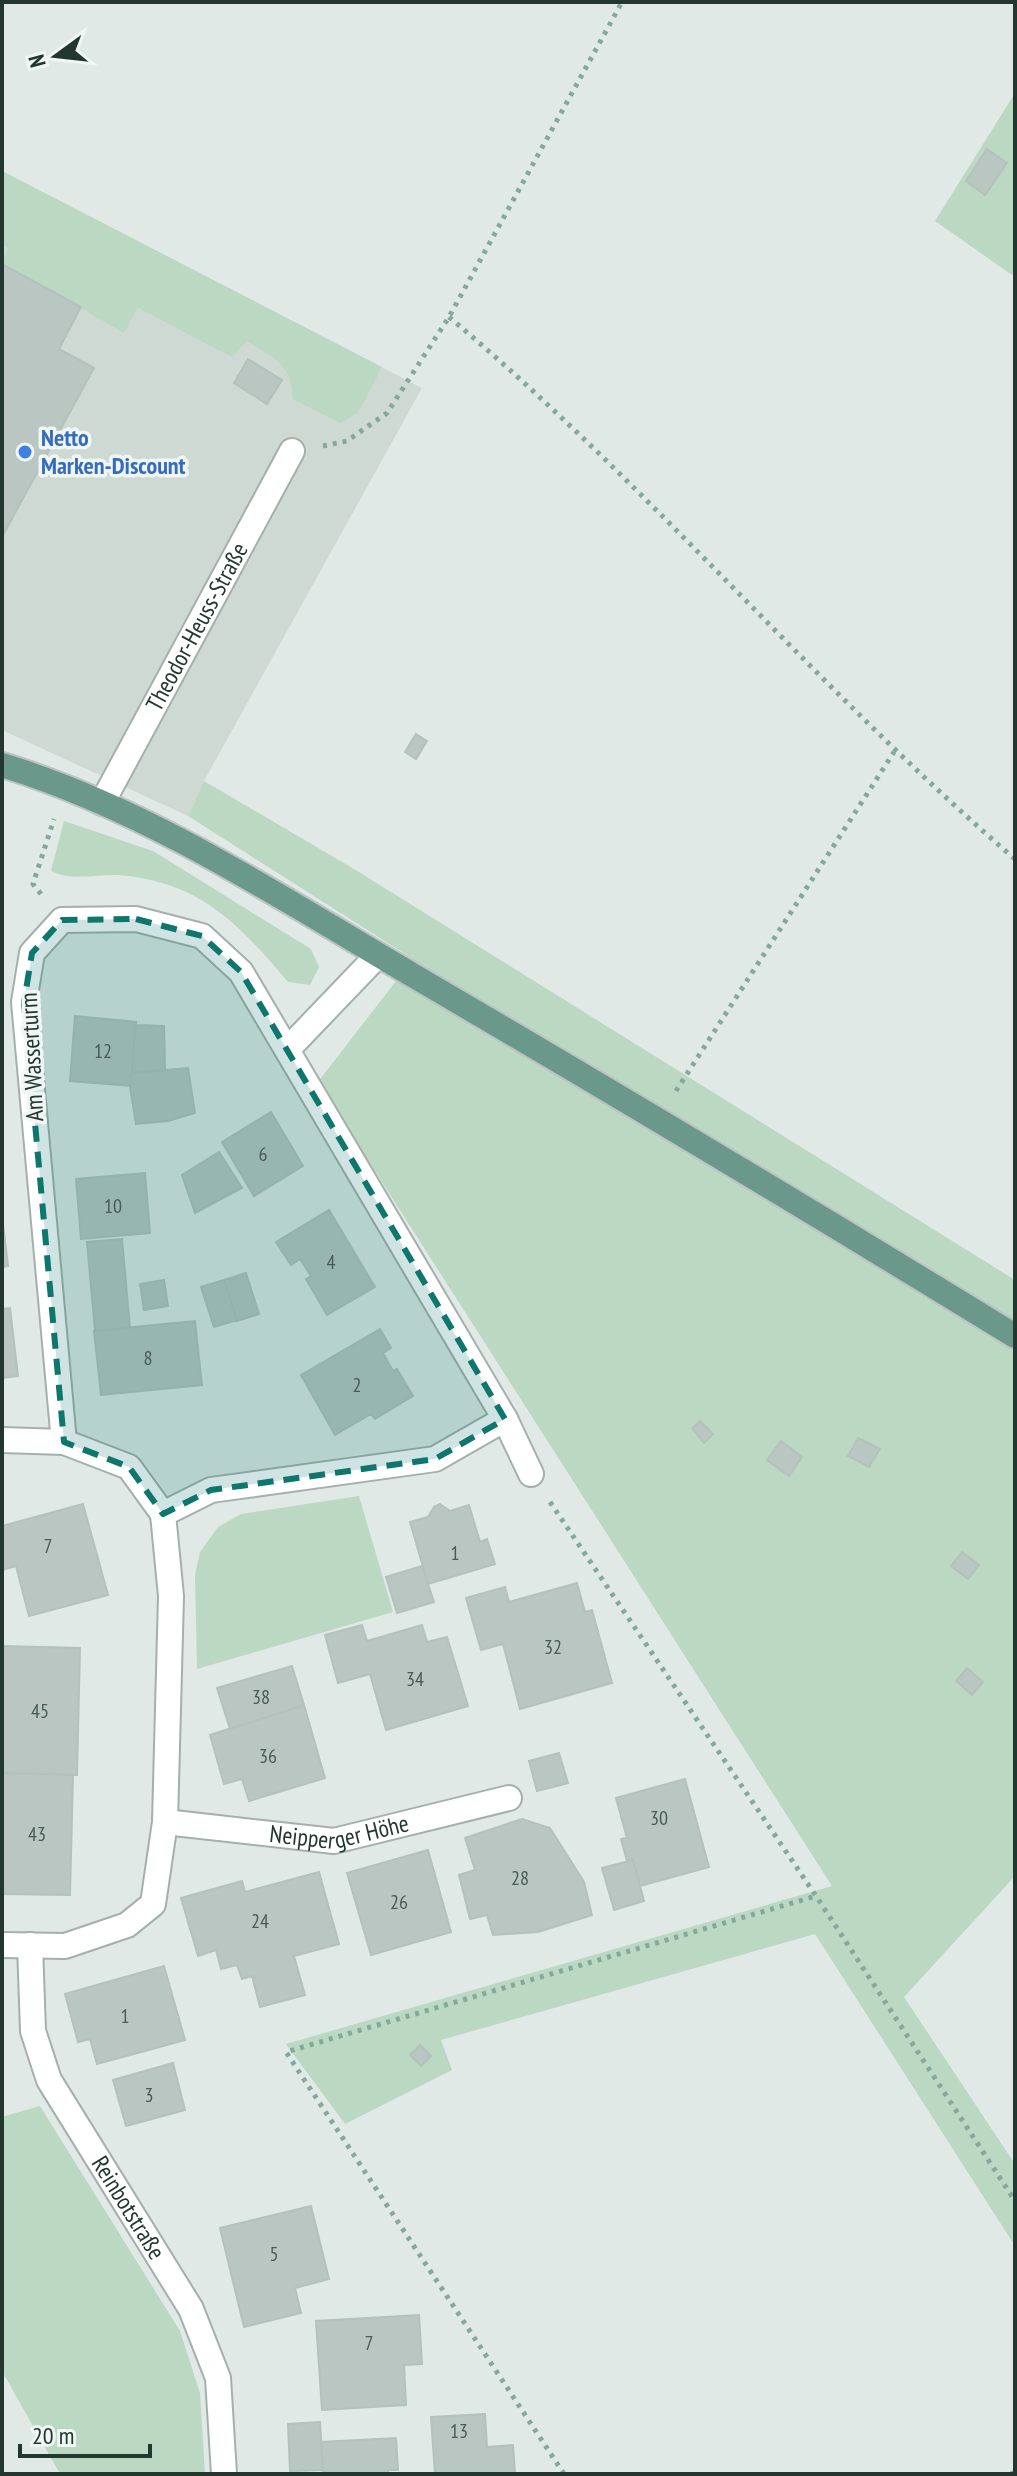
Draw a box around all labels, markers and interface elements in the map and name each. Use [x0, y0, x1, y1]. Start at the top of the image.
north arrow [16, 16, 96, 96]
text: N [22, 52, 52, 71]
place label: Netto Marken-Discount [41, 422, 186, 481]
marker: Netto Marken-Discount [16, 443, 34, 461]
street label: Theodor-Heuss-Straße [139, 537, 255, 716]
street label: Am Wasserturm [13, 992, 50, 1122]
house number: 12 [94, 1038, 112, 1064]
house number: 6 [259, 1141, 268, 1167]
house number: 10 [104, 1193, 122, 1219]
house number: 4 [327, 1249, 336, 1275]
house number: 8 [144, 1345, 153, 1371]
house number: 2 [353, 1372, 362, 1398]
house number: 7 [44, 1533, 53, 1559]
house number: 1 [451, 1540, 460, 1566]
house number: 32 [544, 1634, 562, 1660]
house number: 34 [406, 1666, 424, 1692]
house number: 38 [252, 1684, 270, 1710]
house number: 45 [31, 1698, 49, 1724]
house number: 36 [259, 1743, 277, 1769]
house number: 30 [650, 1805, 668, 1831]
street label: Neipperger Höhe [268, 1807, 412, 1856]
house number: 43 [28, 1821, 46, 1847]
house number: 28 [511, 1865, 529, 1891]
house number: 26 [390, 1889, 408, 1915]
house number: 24 [251, 1908, 269, 1934]
house number: 1 [121, 2003, 130, 2029]
house number: 3 [145, 2082, 154, 2108]
street label: Reinbotstraße [85, 2150, 172, 2265]
house number: 5 [270, 2241, 279, 2267]
house number: 7 [365, 2330, 374, 2356]
scale bar [20, 2408, 150, 2458]
house number: 13 [450, 2418, 468, 2444]
text: 20 m [32, 2420, 74, 2451]

